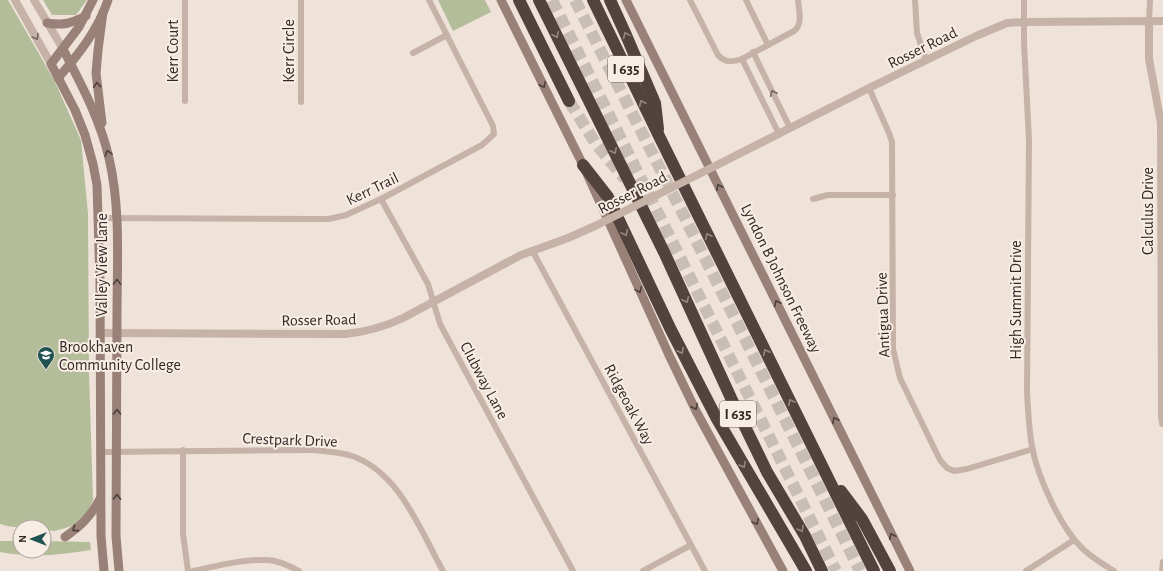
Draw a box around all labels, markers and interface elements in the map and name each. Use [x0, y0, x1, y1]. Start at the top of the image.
street label: Kerr Circle [281, 19, 297, 83]
street label: Kerr Court [165, 20, 181, 82]
street label: Rosser Road [885, 24, 960, 72]
one-way arrow [551, 31, 559, 38]
one-way arrow [623, 32, 631, 39]
one-way arrow [31, 33, 38, 40]
road number: I 635 [608, 56, 644, 82]
one-way arrow [538, 81, 546, 88]
one-way arrow [93, 82, 102, 89]
one-way arrow [770, 90, 778, 97]
one-way arrow [640, 99, 647, 107]
one-way arrow [609, 147, 617, 155]
one-way arrow [104, 149, 113, 156]
street label: Calculus Drive [1140, 167, 1156, 255]
street label: Kerr Trail [344, 169, 401, 208]
street label: Rosser Road [595, 169, 670, 217]
one-way arrow [716, 184, 724, 191]
street label: Lyndon B Johnson Freeway [737, 201, 824, 356]
street label: Valley View Lane [94, 213, 111, 317]
one-way arrow [620, 229, 628, 237]
one-way arrow [705, 233, 713, 240]
street label: High Summit Drive [1008, 240, 1024, 360]
street label: Antigua Drive [874, 272, 892, 358]
one-way arrow [113, 279, 121, 285]
one-way arrow [634, 286, 642, 293]
one-way arrow [681, 296, 689, 303]
one-way arrow [774, 300, 781, 308]
street label: Rosser Road [281, 311, 357, 329]
place label: Brookhaven Community College [59, 339, 181, 374]
street label: Clubway Lane [456, 339, 511, 422]
school or university icon: Brookhaven Community College [36, 345, 56, 370]
one-way arrow [677, 346, 684, 354]
one-way arrow [763, 349, 771, 357]
street label: Ridgeoak Way [600, 361, 657, 448]
one-way arrow [788, 399, 796, 407]
road number: I 635 [720, 401, 756, 427]
one-way arrow [690, 403, 697, 411]
one-way arrow [113, 409, 121, 415]
one-way arrow [832, 416, 839, 424]
street label: Crestpark Drive [242, 430, 338, 450]
one-way arrow [738, 461, 745, 468]
one-way arrow [113, 494, 121, 500]
one-way arrow [752, 518, 759, 525]
north arrow [12, 519, 52, 559]
one-way arrow [73, 524, 80, 531]
one-way arrow [796, 525, 803, 532]
one-way arrow [890, 533, 897, 540]
text: N [17, 535, 28, 543]

